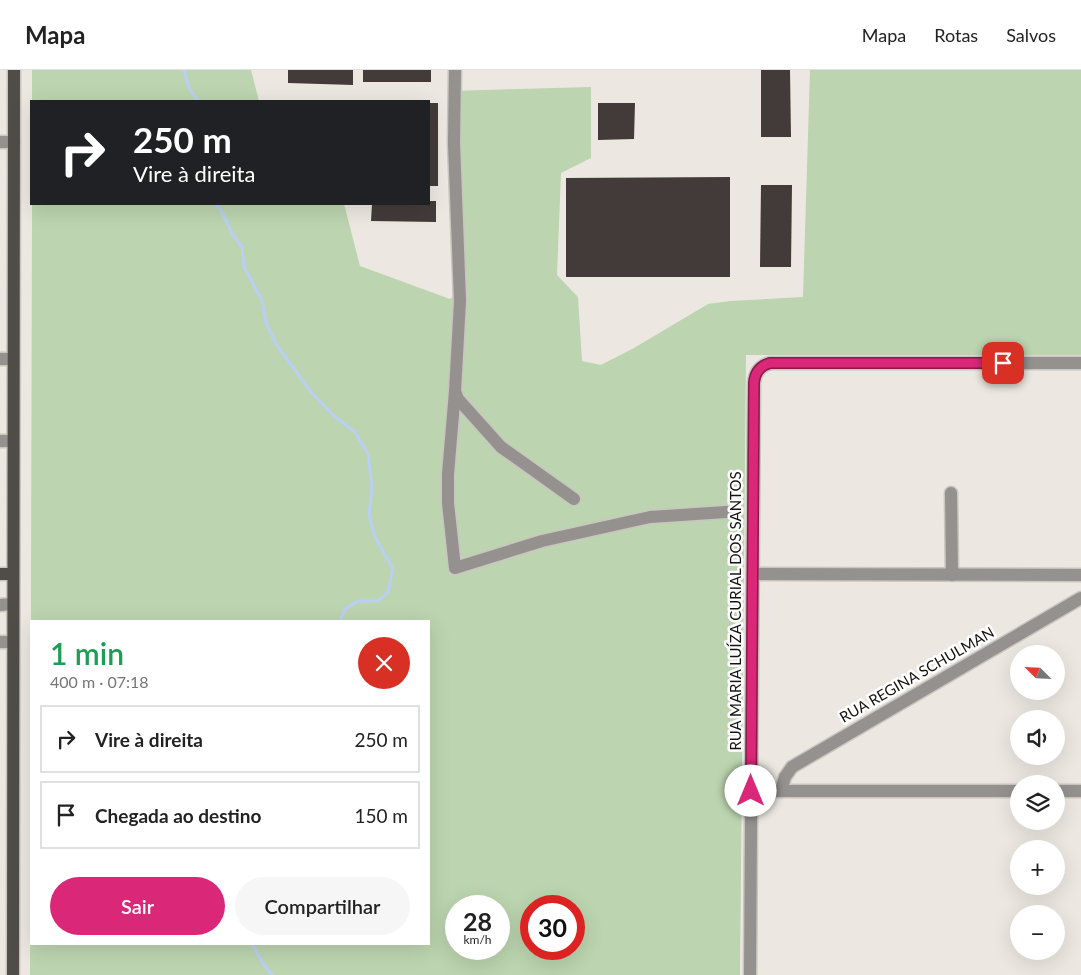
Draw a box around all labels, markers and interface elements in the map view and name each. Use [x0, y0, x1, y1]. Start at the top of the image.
text: Mapa [25, 20, 85, 49]
text: Mapa [862, 24, 906, 46]
text: Rotas [934, 24, 978, 46]
text: Salvos [1006, 24, 1056, 46]
text: 250 m [133, 118, 232, 160]
icon: right [50, 120, 115, 185]
text: Vire à direita [133, 160, 255, 187]
pin [982, 342, 1024, 384]
icon: arrive [989, 349, 1017, 377]
street label: RUA MARIA LUÍZA CURIAL DOS SANTOS [726, 471, 744, 751]
street label: RUA REGINA SCHULMAN [836, 622, 997, 726]
text: 1 min [50, 635, 124, 671]
button: close [358, 637, 410, 689]
north arrow [1010, 645, 1065, 700]
map controls [1010, 645, 1065, 960]
text: 400 m · 07:18 [50, 672, 149, 691]
button: sound [1010, 710, 1065, 765]
icon: right [52, 725, 80, 753]
text: Vire à direita [95, 728, 203, 751]
text: 250 m [354, 728, 408, 751]
position arrow [724, 764, 776, 816]
button: layers [1010, 775, 1065, 830]
icon: arrive [52, 801, 80, 829]
text: Chegada ao destino [95, 804, 261, 827]
text: 150 m [354, 804, 408, 827]
button: + [1010, 840, 1065, 895]
button: Sair [50, 877, 225, 935]
button: Compartilhar [235, 877, 410, 935]
speed limit sign: 30 [520, 895, 585, 960]
button: − [1010, 905, 1065, 960]
text: 28 [463, 906, 492, 936]
text: km/h [463, 932, 492, 947]

